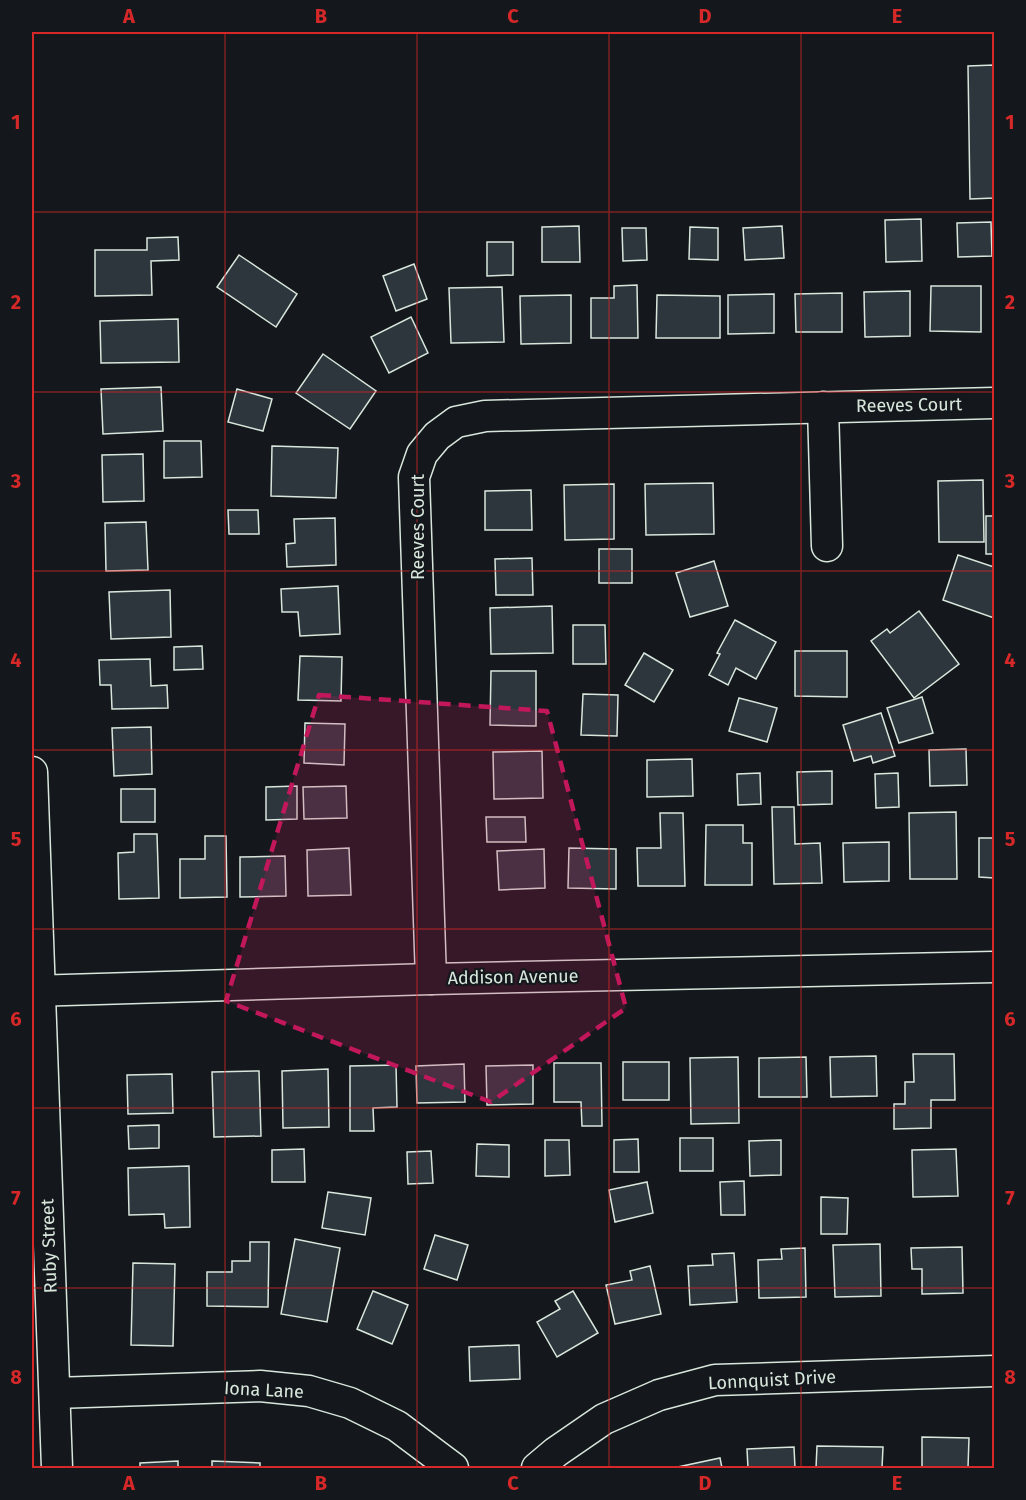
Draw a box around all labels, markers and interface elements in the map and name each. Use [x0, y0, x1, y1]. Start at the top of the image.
text: A [122, 4, 136, 28]
text: B [315, 4, 327, 28]
text: C [507, 4, 519, 28]
text: D [698, 4, 712, 28]
text: E [892, 4, 902, 28]
text: 1 [11, 110, 21, 134]
text: 1 [1005, 110, 1015, 134]
text: 2 [11, 290, 21, 314]
text: 2 [1005, 290, 1015, 314]
street label: Reeves Court [856, 393, 963, 417]
text: 3 [10, 469, 21, 493]
text: 3 [1004, 469, 1015, 493]
street label: Reeves Court [407, 473, 429, 580]
text: 4 [10, 648, 22, 672]
text: 4 [1004, 648, 1016, 672]
text: 5 [11, 827, 22, 851]
text: 5 [1005, 827, 1016, 851]
street label: Addison Avenue [447, 965, 579, 989]
text: 6 [10, 1007, 22, 1031]
text: 6 [1004, 1007, 1016, 1031]
text: 7 [11, 1186, 21, 1210]
text: 7 [1005, 1186, 1015, 1210]
street label: Ruby Street [36, 1198, 62, 1294]
text: 8 [10, 1365, 22, 1389]
text: 8 [1004, 1365, 1016, 1389]
street label: Lonnquist Drive [707, 1366, 837, 1394]
street label: Iona Lane [224, 1377, 304, 1403]
text: A [122, 1471, 136, 1495]
text: B [315, 1471, 327, 1495]
text: C [507, 1471, 519, 1495]
text: D [698, 1471, 712, 1495]
text: E [892, 1471, 902, 1495]

